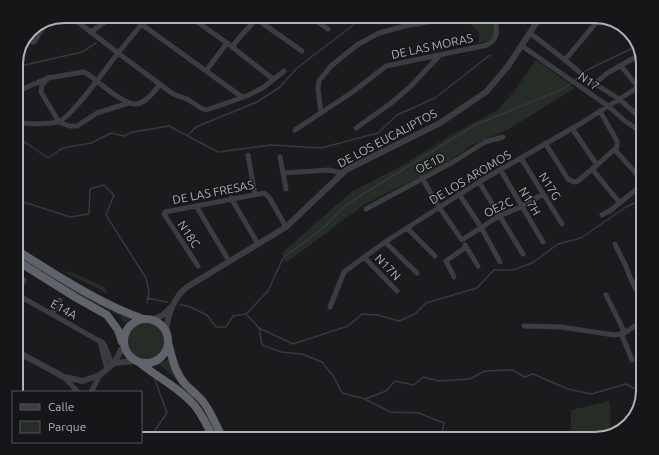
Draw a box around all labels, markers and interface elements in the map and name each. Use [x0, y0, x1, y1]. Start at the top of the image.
street label: DE LAS MORAS [390, 31, 474, 61]
street label: N17 [576, 69, 602, 93]
street label: DE LOS EUCALIPTOS [335, 106, 439, 170]
street label: DE LOS AROMOS [427, 148, 513, 206]
street label: OE1D [413, 150, 447, 176]
street label: N17G [537, 170, 563, 202]
street label: DE LAS FRESAS [171, 178, 255, 206]
street label: N17H [517, 185, 543, 217]
street label: OE2C [482, 194, 515, 219]
street label: N18C [175, 218, 203, 250]
street label: N17N [373, 251, 403, 283]
street label: E14A [49, 297, 80, 322]
legend [12, 391, 142, 443]
text: Calle [48, 400, 74, 413]
text: Parque [48, 420, 86, 433]

